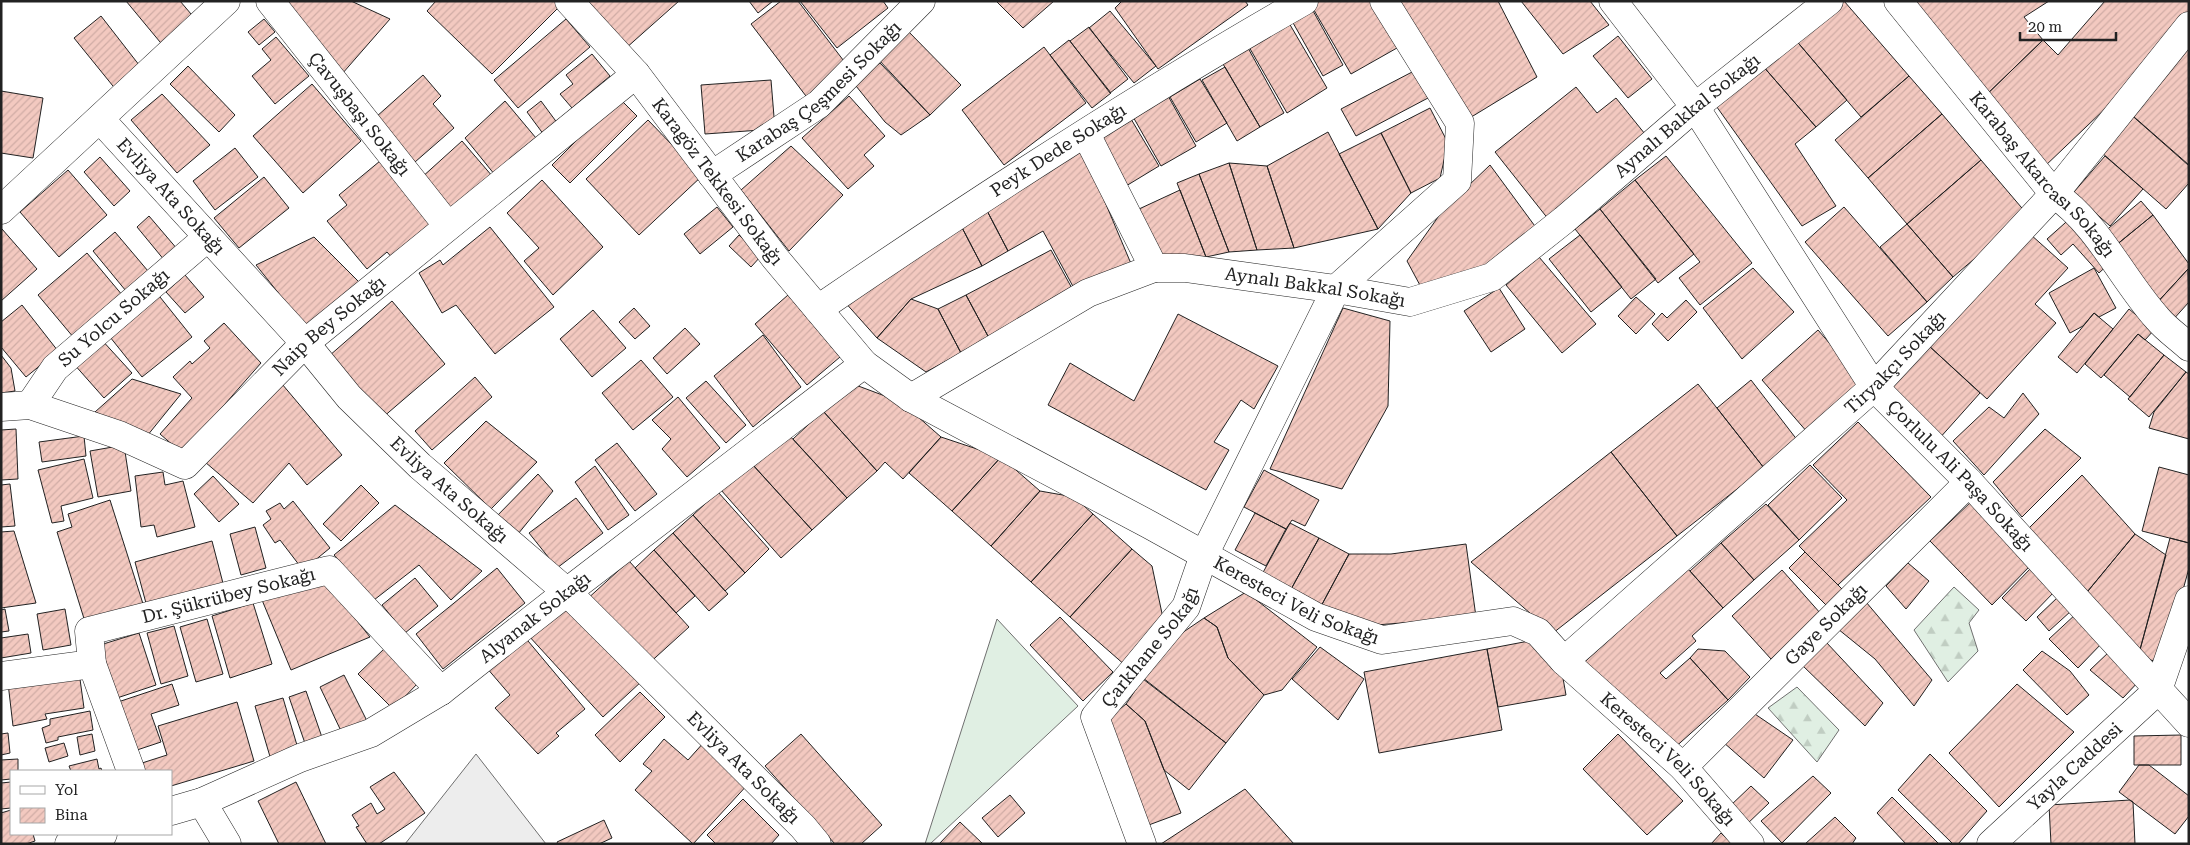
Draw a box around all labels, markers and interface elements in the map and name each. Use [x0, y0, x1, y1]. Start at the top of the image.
scale bar [2020, 10, 2116, 42]
street label: Karabaş Çeşmesi Sokağı [732, 16, 905, 166]
text: 20 m [2028, 18, 2063, 36]
street label: Çavuşbaşı Sokağı [304, 48, 415, 180]
street label: Aynalı Bakkal Sokağı [1610, 49, 1764, 182]
street label: Karabaş Akarcası Sokağı [1966, 87, 2120, 261]
street label: Karagöz Tekkesi Sokağı [648, 94, 788, 269]
street label: Peyk Dede Sokağı [986, 99, 1130, 201]
street label: Evliya Ata Sokağı [113, 134, 230, 259]
street label: Aynalı Bakkal Sokağı [1224, 263, 1407, 311]
street label: Su Yolcu Sokağı [54, 264, 173, 371]
street label: Naip Bey Sokağı [268, 271, 389, 380]
street label: Tiryakçı Sokağı [1840, 306, 1950, 418]
street label: Çorlulu Ali Paşa Sokağı [1883, 396, 2038, 555]
street label: Evliya Ata Sokağı [386, 432, 513, 547]
street label: Keresteci Veli Sokağı [1210, 551, 1382, 648]
street label: Dr. Şükrübey Sokağı [140, 563, 318, 627]
street label: Alyanak Sokağı [475, 567, 594, 667]
street label: Gaye Sokağı [1780, 579, 1871, 669]
street label: Çarkhane Sokağı [1097, 584, 1202, 711]
street label: Keresteci Veli Sokağı [1596, 688, 1740, 830]
street label: Evliya Ata Sokağı [683, 707, 805, 828]
street label: Yayla Caddesi [2023, 718, 2126, 815]
legend [10, 770, 172, 835]
text: Yol [55, 781, 78, 799]
text: Bina [55, 806, 88, 824]

